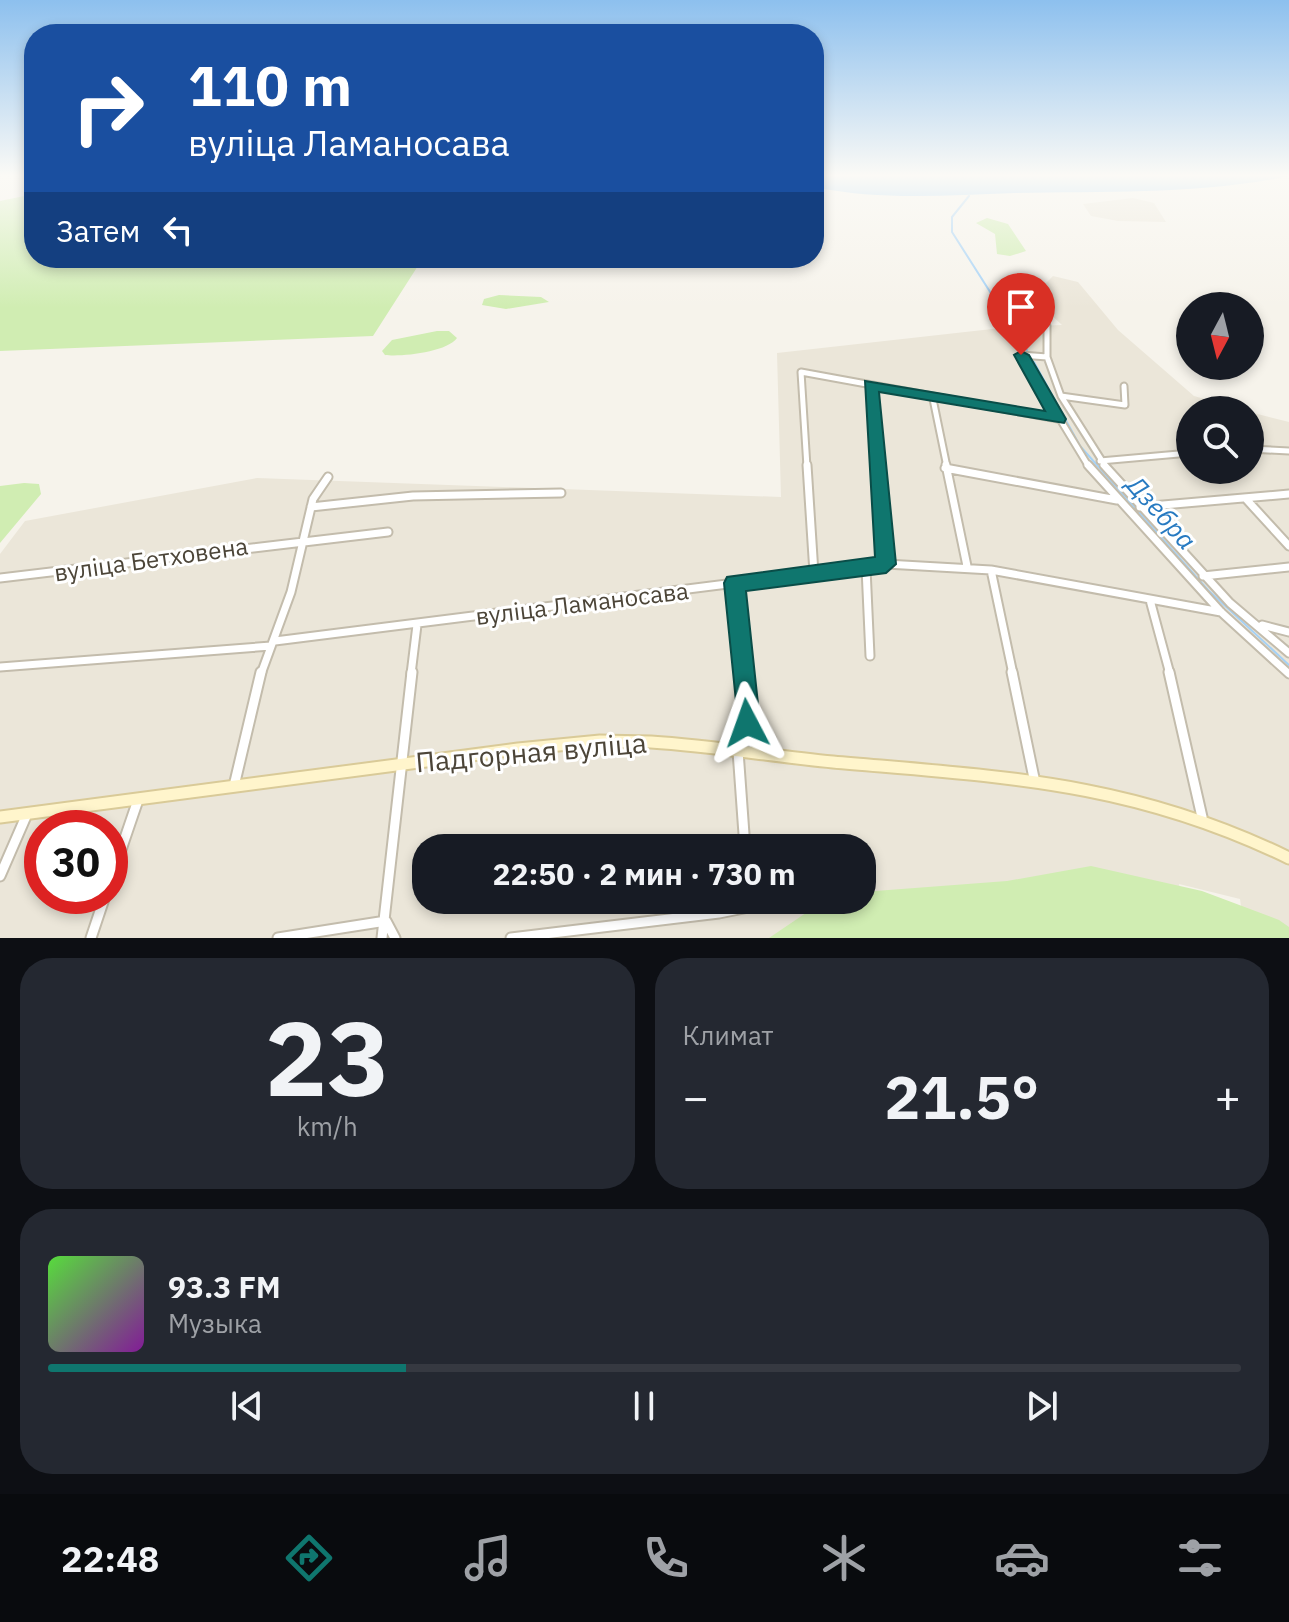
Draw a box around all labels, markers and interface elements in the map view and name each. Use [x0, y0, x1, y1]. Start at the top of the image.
text: 110 m [188, 49, 352, 121]
icon: right [56, 56, 160, 160]
text: вуліца Ламаносава [188, 119, 510, 166]
icon: left [156, 208, 200, 252]
text: Затем [56, 211, 140, 250]
pin [987, 273, 1055, 355]
icon: arrive [999, 285, 1043, 329]
north arrow [1176, 292, 1264, 380]
map controls [1176, 292, 1264, 484]
button: search [1176, 396, 1264, 484]
water label: Дзебра [1119, 466, 1204, 556]
street label: вуліца Бетховена [52, 530, 250, 588]
street label: вуліца Ламаносава [474, 574, 691, 632]
position arrow [705, 681, 789, 765]
street label: Падгорная вуліца [414, 723, 648, 781]
speed limit sign: 30 [24, 810, 128, 914]
text: 22:50 · 2 мин · 730 m [492, 854, 796, 893]
text: 23 [265, 989, 390, 1125]
text: Климат [683, 1018, 774, 1052]
text: 21.5° [884, 1057, 1039, 1136]
text: − [683, 1068, 709, 1125]
text: + [1215, 1068, 1241, 1125]
text: km/h [297, 1109, 358, 1143]
text: 93.3 FM [168, 1267, 281, 1306]
text: Музыка [168, 1306, 262, 1340]
icon: previous [225, 1384, 269, 1428]
icon: pause [622, 1384, 666, 1428]
icon: next [1020, 1384, 1064, 1428]
icon: directions [281, 1530, 337, 1586]
icon: music [460, 1530, 516, 1586]
icon: phone [638, 1530, 694, 1586]
icon: climate [816, 1530, 872, 1586]
icon: car [994, 1530, 1050, 1586]
icon: filters [1172, 1530, 1228, 1586]
text: 22:48 [61, 1535, 159, 1582]

